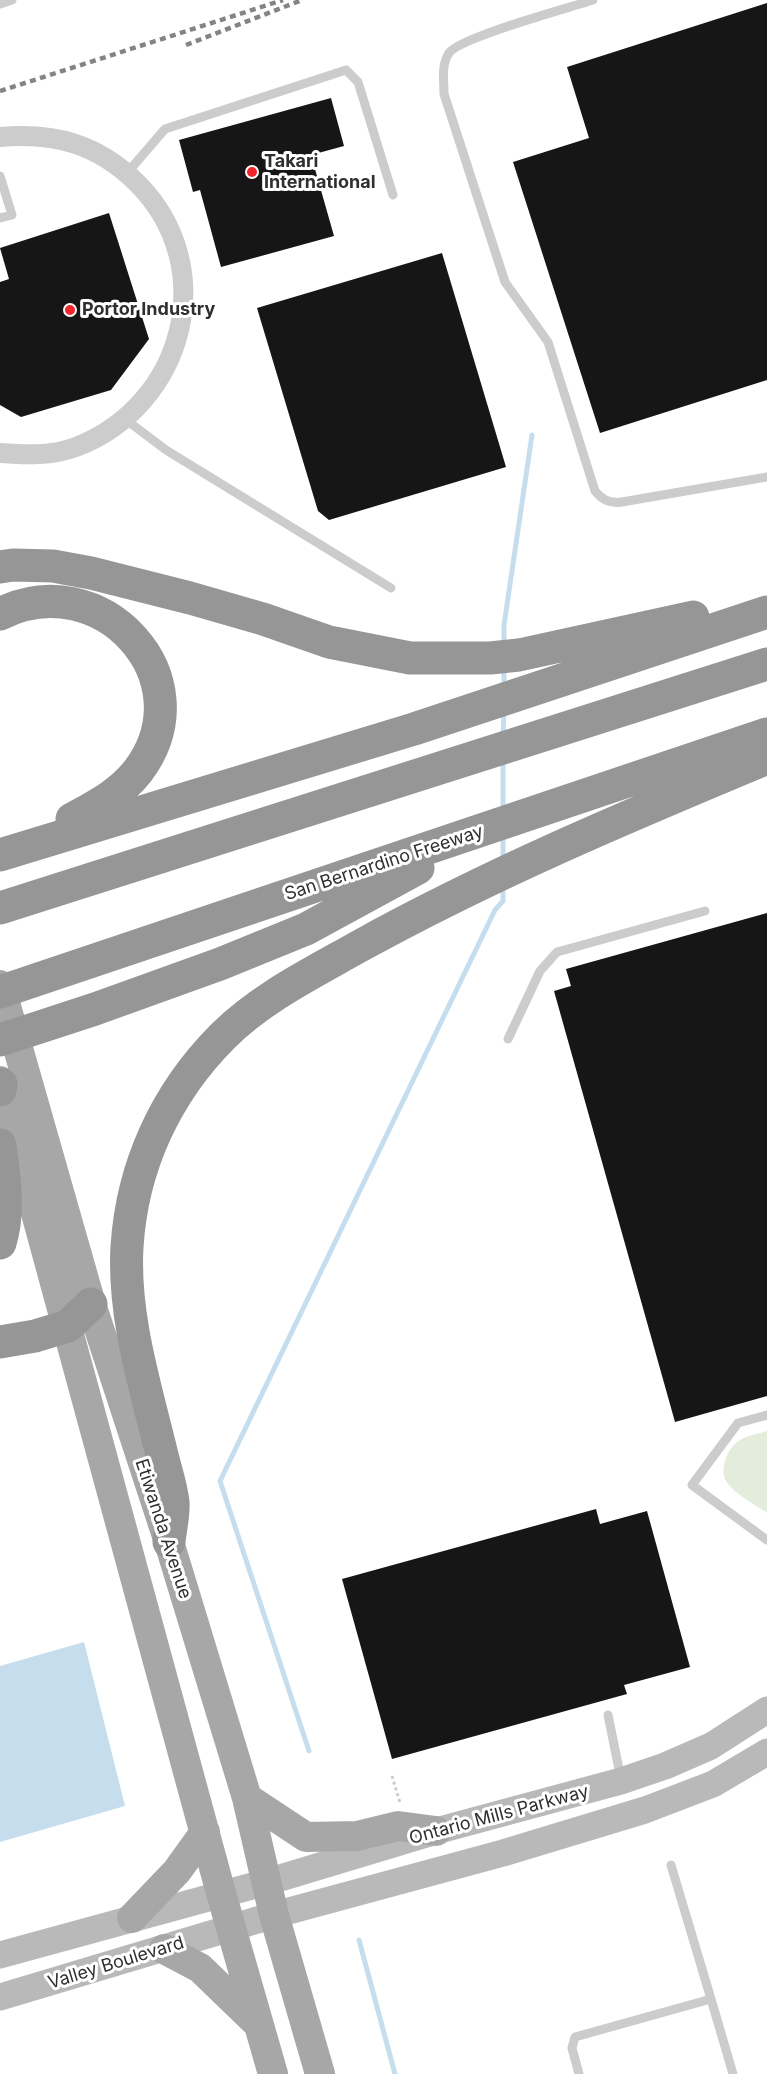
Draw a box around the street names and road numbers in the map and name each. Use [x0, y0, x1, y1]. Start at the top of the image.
street label: San Bernardino Freeway [282, 821, 486, 905]
street label: Etiwanda Avenue [130, 1456, 196, 1602]
street label: Ontario Mills Parkway [407, 1781, 591, 1849]
street label: Valley Boulevard [45, 1932, 187, 1994]

